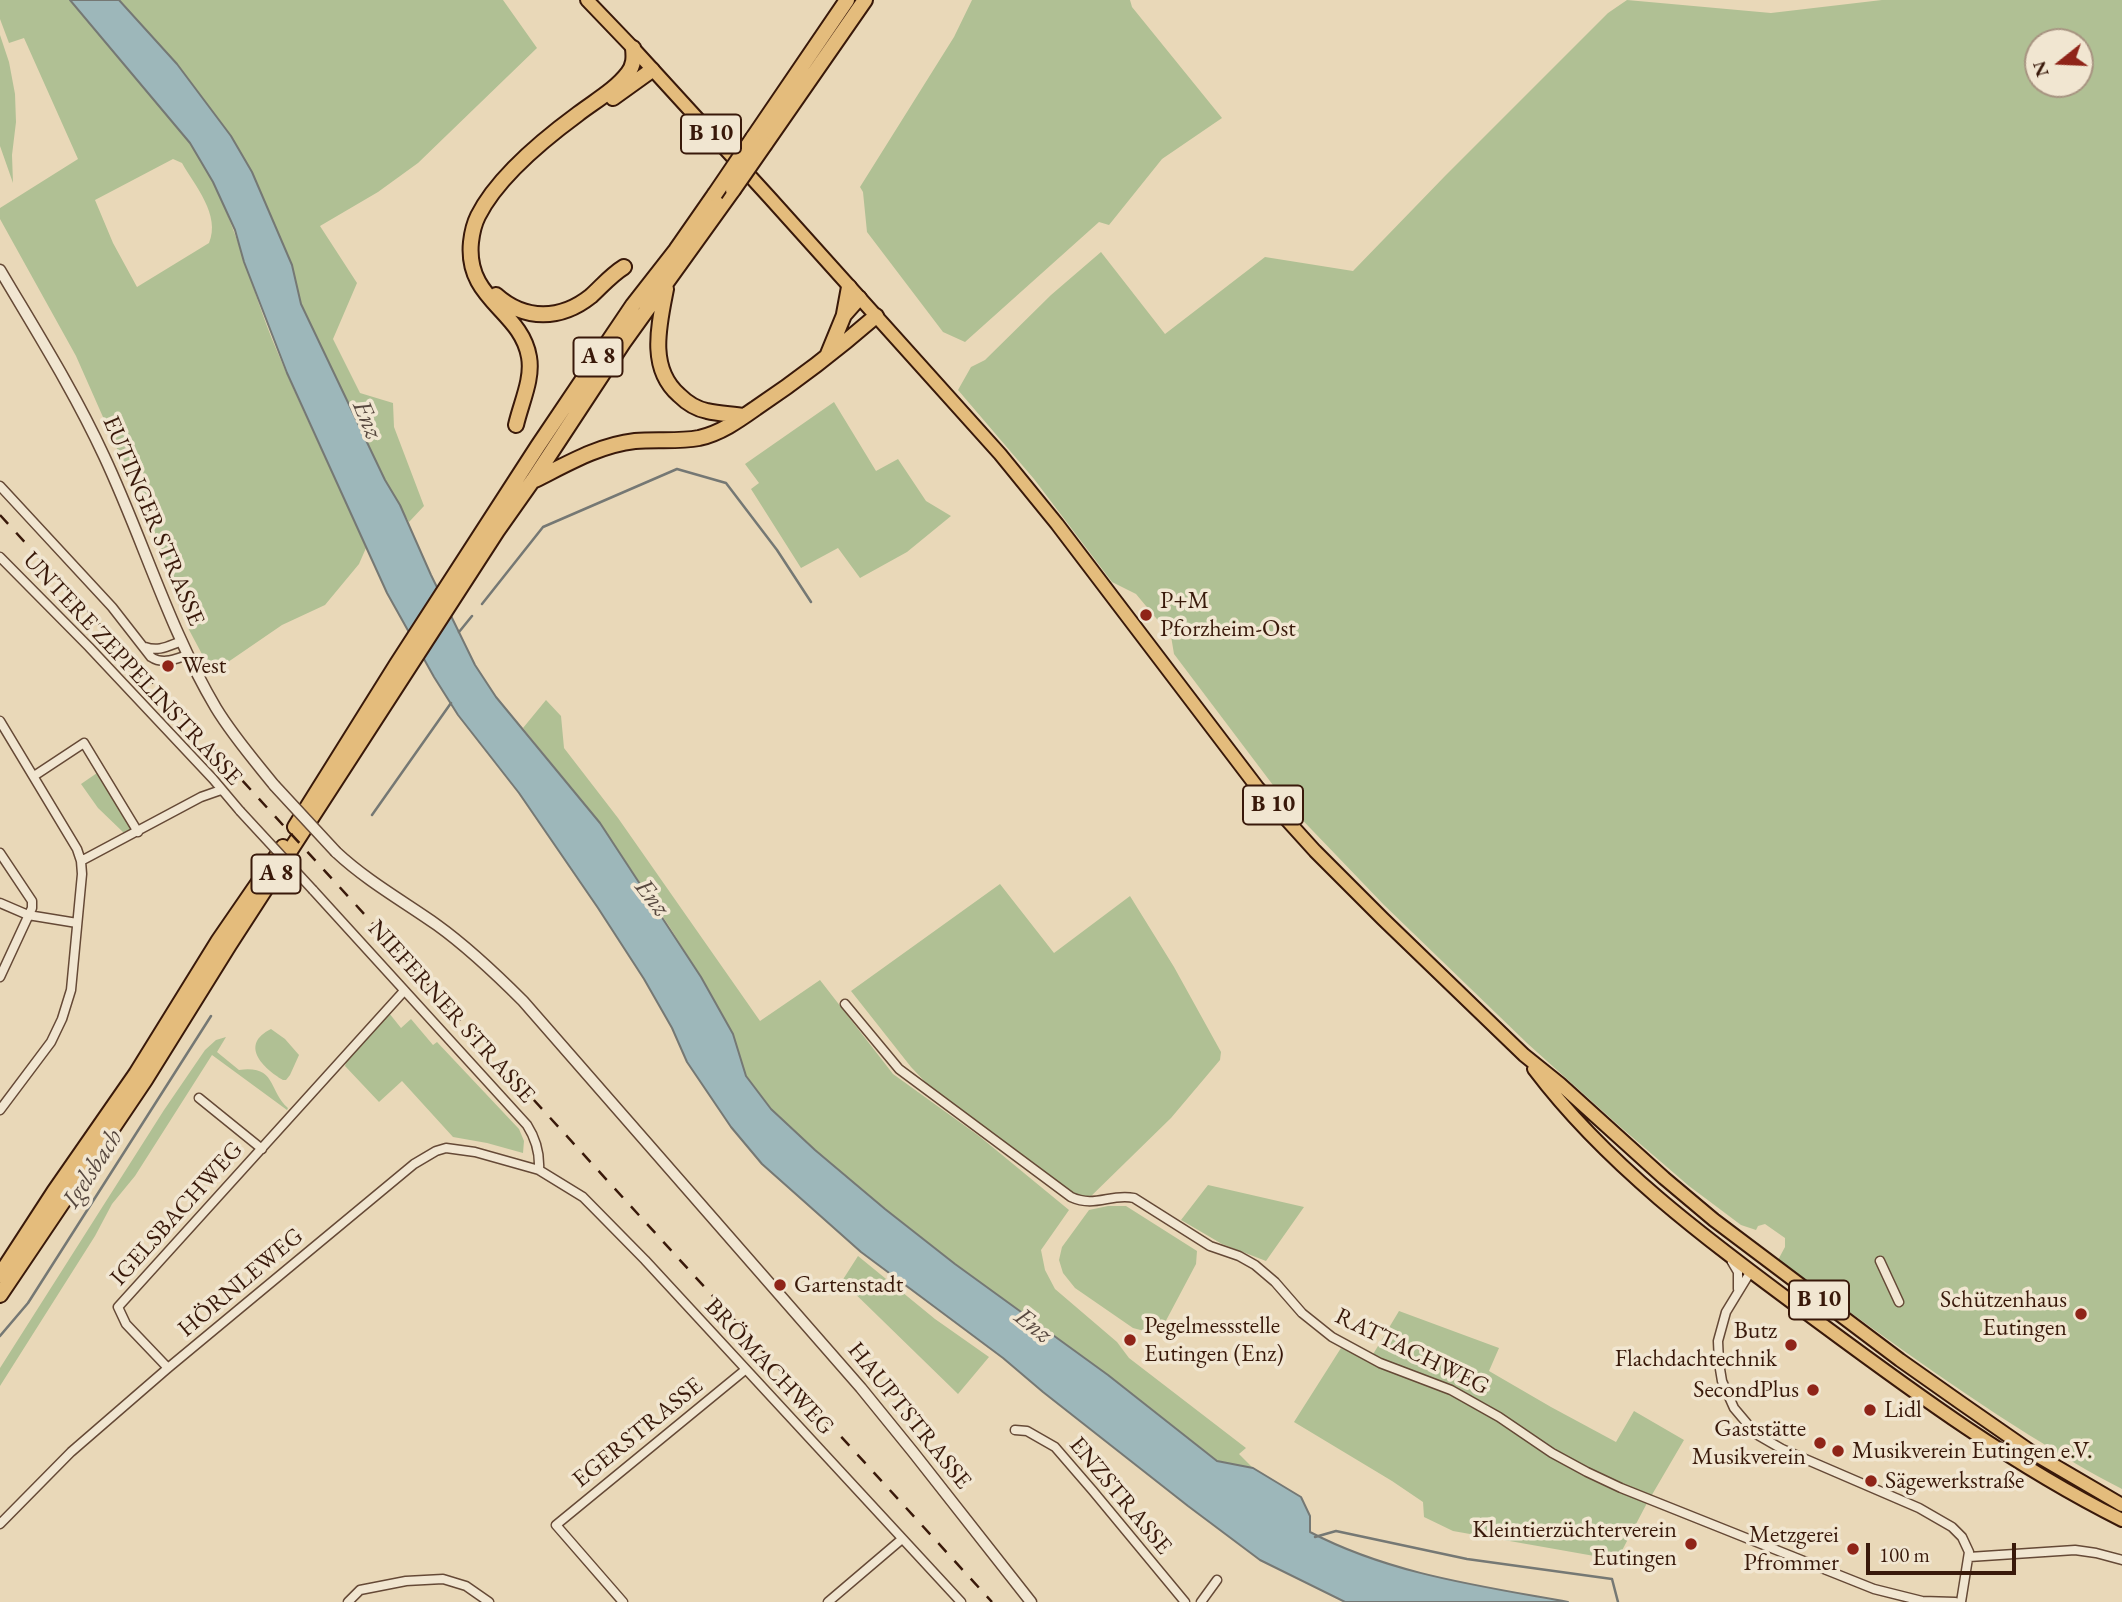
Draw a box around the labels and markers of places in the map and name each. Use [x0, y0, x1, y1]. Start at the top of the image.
place label: P+M Pforzheim-Ost [1160, 587, 1296, 643]
marker: P+M Pforzheim-Ost [1138, 607, 1154, 623]
place label: West [182, 652, 226, 680]
marker: West [160, 658, 176, 674]
place label: Gartenstadt [794, 1271, 903, 1299]
marker: Gartenstadt [772, 1277, 788, 1293]
place label: Schützenhaus Eutingen [1940, 1286, 2067, 1342]
marker: Schützenhaus Eutingen [2073, 1306, 2089, 1322]
place label: Pegelmessstelle Eutingen (Enz) [1144, 1312, 1284, 1368]
place label: Butz Flachdachtechnik [1615, 1317, 1777, 1373]
marker: Pegelmessstelle Eutingen (Enz) [1122, 1332, 1138, 1348]
marker: Butz Flachdachtechnik [1783, 1337, 1799, 1353]
place label: SecondPlus [1693, 1376, 1799, 1404]
marker: SecondPlus [1805, 1382, 1821, 1398]
place label: Lidl [1884, 1396, 1922, 1424]
marker: Lidl [1862, 1402, 1878, 1418]
place label: Gaststätte Musikverein [1692, 1415, 1806, 1471]
marker: Gaststätte Musikverein [1812, 1435, 1828, 1451]
place label: Musikverein Eutingen e.V. [1852, 1437, 2092, 1465]
marker: Musikverein Eutingen e.V. [1830, 1443, 1846, 1459]
place label: Sägewerkstraße [1885, 1467, 2024, 1495]
marker: Sägewerkstraße [1863, 1473, 1879, 1489]
place label: Kleintierzüchterverein Eutingen [1472, 1516, 1677, 1572]
place label: Metzgerei Pfrommer [1744, 1521, 1839, 1577]
marker: Kleintierzüchterverein Eutingen [1683, 1536, 1699, 1552]
marker: Metzgerei Pfrommer [1845, 1541, 1861, 1557]

